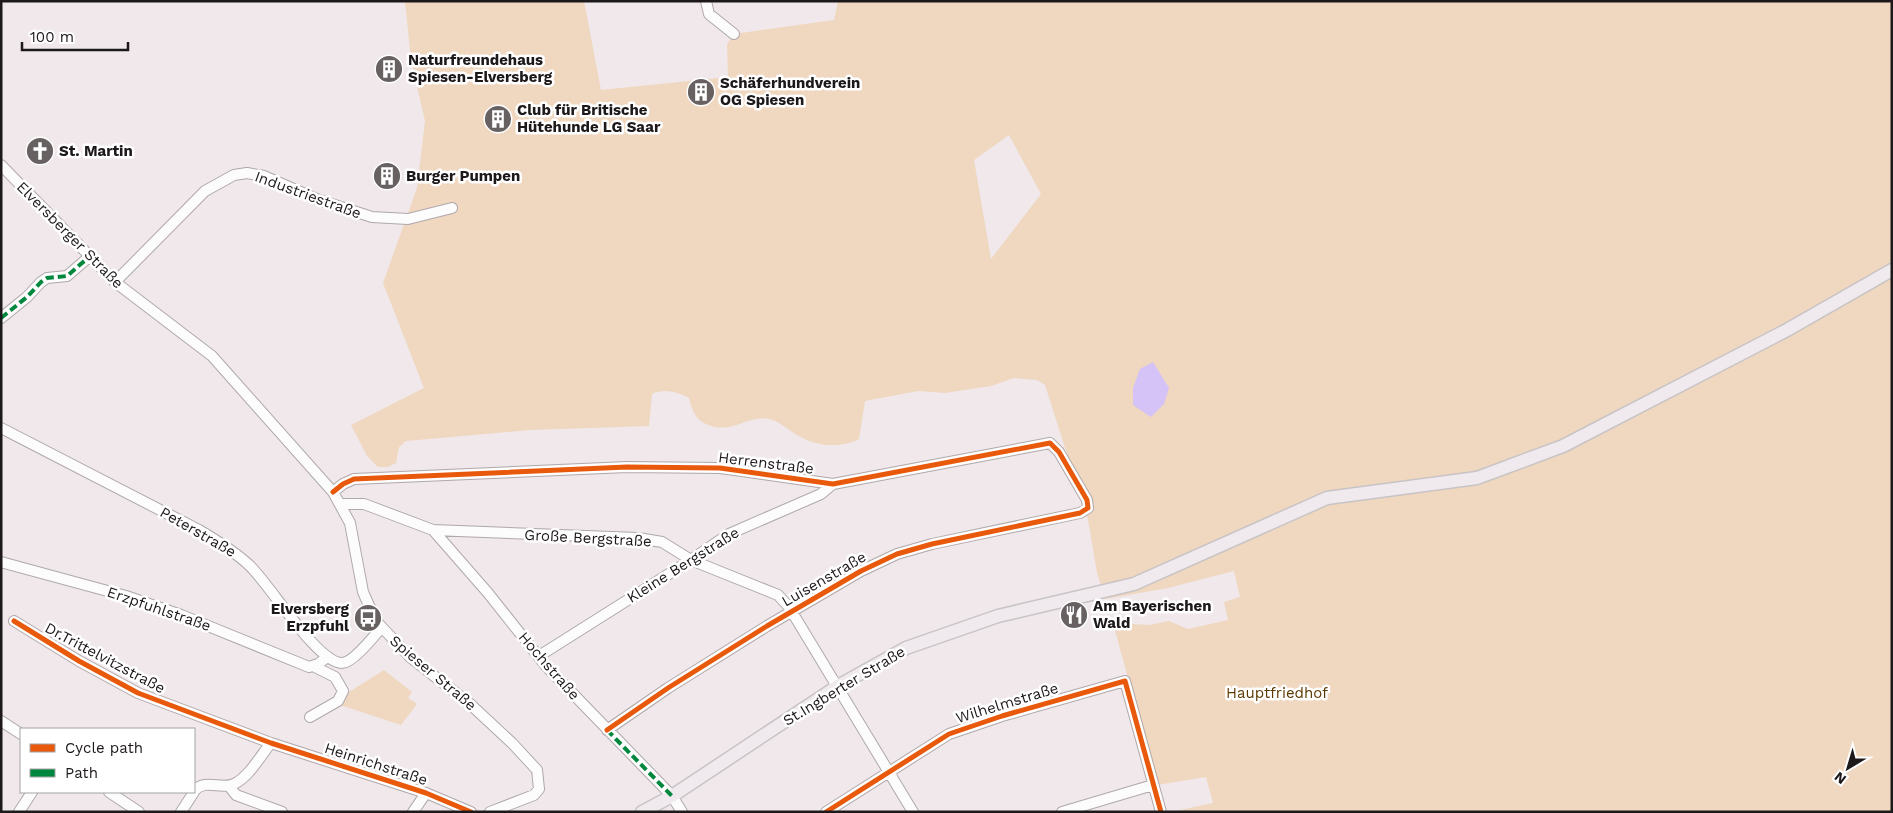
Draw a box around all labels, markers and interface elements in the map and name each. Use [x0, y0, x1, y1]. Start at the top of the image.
scale bar [22, 20, 129, 52]
text: 100 m [30, 28, 74, 46]
place label: Naturfreundehaus Spiesen-Elversberg [408, 51, 553, 86]
building icon: Naturfreundehaus Spiesen-Elversberg [374, 54, 404, 84]
place label: Schäferhundverein OG Spiesen [720, 74, 860, 109]
building icon: Schäferhundverein OG Spiesen [686, 77, 716, 107]
place label: Club für Britische Hütehunde LG Saar [517, 101, 661, 136]
building icon: Club für Britische Hütehunde LG Saar [483, 104, 513, 134]
church icon: St. Martin [25, 136, 55, 166]
place label: St. Martin [59, 142, 133, 160]
building icon: Burger Pumpen [372, 161, 402, 191]
street label: Industriestraße [252, 167, 364, 223]
place label: Burger Pumpen [406, 167, 520, 185]
street label: Elversberger Straße [13, 178, 127, 292]
street label: Herrenstraße [717, 448, 815, 478]
street label: Peterstraße [157, 503, 239, 561]
street label: Kleine Bergstraße [624, 523, 742, 607]
street label: Große Bergstraße [524, 526, 652, 550]
street label: Luisenstraße [779, 548, 869, 610]
street label: Erzpfuhlstraße [105, 583, 213, 635]
place label: Am Bayerischen Wald [1093, 597, 1212, 632]
place label: Elversberg Erzpfuhl [271, 600, 350, 635]
restaurant icon: Am Bayerischen Wald [1059, 600, 1089, 630]
bus stop icon: Elversberg Erzpfuhl [353, 603, 383, 633]
street label: Dr.Trittelvitzstraße [42, 619, 168, 697]
street label: Hochstraße [515, 628, 583, 704]
street label: Spieser Straße [386, 632, 480, 714]
street label: St.Ingberter Straße [780, 642, 908, 730]
street label: Wilhelmstraße [954, 679, 1060, 727]
park label: Hauptfriedhof [1226, 684, 1328, 702]
legend [20, 728, 195, 793]
text: Cycle path [65, 739, 143, 757]
street label: Heinrichstraße [322, 739, 430, 789]
north arrow [1823, 743, 1873, 793]
text: Path [65, 764, 98, 782]
text: N [1831, 769, 1849, 788]

